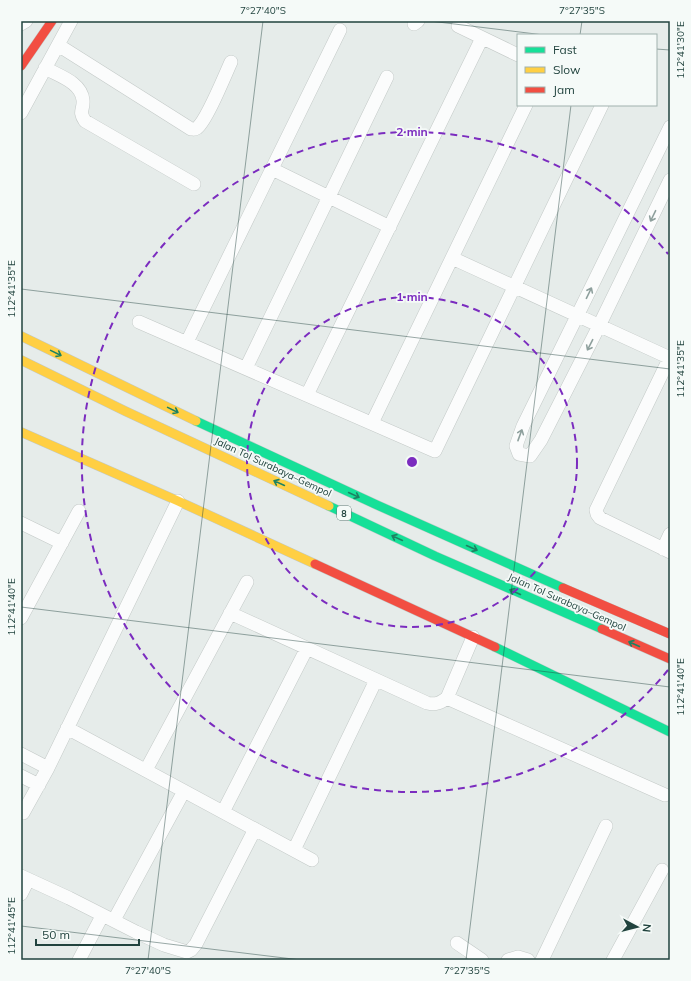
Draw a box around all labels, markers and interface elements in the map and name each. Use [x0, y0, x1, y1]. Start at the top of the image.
text: 7°27'40"S [240, 4, 286, 17]
text: 7°27'35"S [559, 4, 605, 17]
text: 112°41'30"E [674, 21, 687, 79]
legend [517, 34, 657, 106]
text: Fast [553, 42, 577, 57]
text: Slow [553, 62, 581, 77]
text: Jam [553, 82, 575, 97]
text: 2 min [396, 124, 428, 139]
one-way arrow [649, 209, 656, 221]
text: 112°41'35"E [5, 260, 18, 318]
one-way arrow [586, 287, 593, 299]
text: 1 min [396, 289, 428, 304]
one-way arrow [585, 339, 593, 351]
text: 112°41'35"E [674, 340, 687, 398]
one-way arrow [50, 350, 62, 357]
one-way arrow [167, 407, 179, 414]
one-way arrow [517, 429, 525, 441]
street label: Jalan Tol Surabaya–Gempol [212, 434, 334, 500]
centre of rings [405, 455, 419, 469]
one-way arrow [273, 479, 285, 486]
one-way arrow [348, 491, 360, 499]
road number: 8 [337, 506, 351, 520]
one-way arrow [391, 534, 403, 541]
one-way arrow [466, 545, 478, 552]
street label: Jalan Tol Surabaya–Gempol [506, 570, 628, 634]
text: 112°41'40"E [5, 578, 18, 636]
one-way arrow [509, 588, 521, 595]
one-way arrow [629, 640, 641, 647]
text: 112°41'40"E [674, 658, 687, 716]
text: 112°41'45"E [5, 897, 18, 955]
north arrow [617, 907, 657, 947]
scale bar [36, 921, 139, 947]
text: N [639, 923, 654, 933]
text: 50 m [42, 927, 70, 942]
text: 7°27'40"S [125, 964, 171, 977]
text: 7°27'35"S [444, 964, 490, 977]

